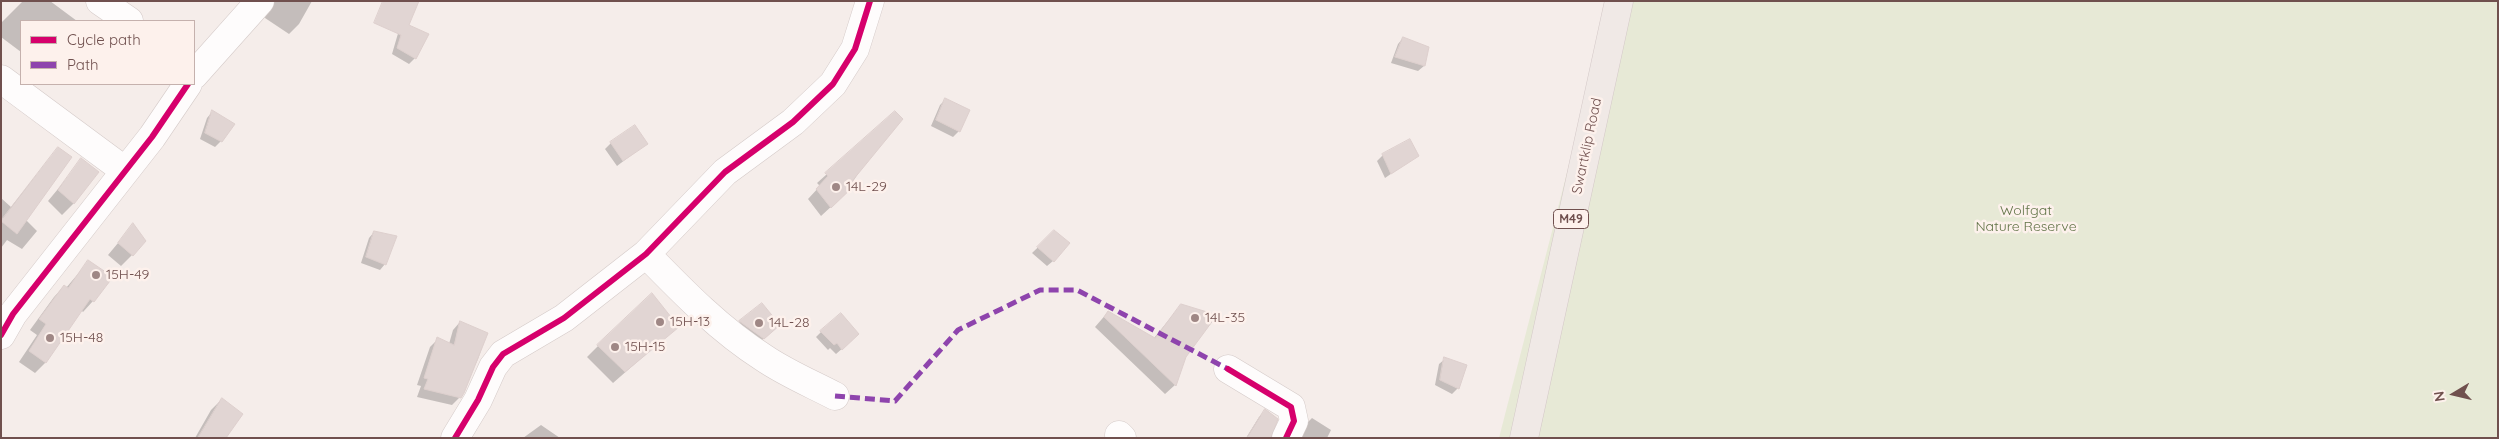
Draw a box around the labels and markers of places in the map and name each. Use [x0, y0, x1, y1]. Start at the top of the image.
place label: 14L-29 [846, 179, 887, 195]
marker: 14L-29 [830, 181, 842, 193]
place label: 15H-49 [106, 267, 149, 283]
marker: 15H-49 [90, 269, 102, 281]
place label: 14L-35 [1205, 310, 1245, 326]
marker: 14L-35 [1189, 312, 1201, 324]
place label: 15H-13 [670, 314, 710, 330]
place label: 14L-28 [769, 315, 810, 331]
marker: 15H-13 [654, 316, 666, 328]
marker: 14L-28 [753, 317, 765, 329]
place label: 15H-48 [60, 330, 103, 346]
marker: 15H-48 [44, 332, 56, 344]
place label: 15H-15 [625, 339, 665, 355]
marker: 15H-15 [609, 341, 621, 353]

